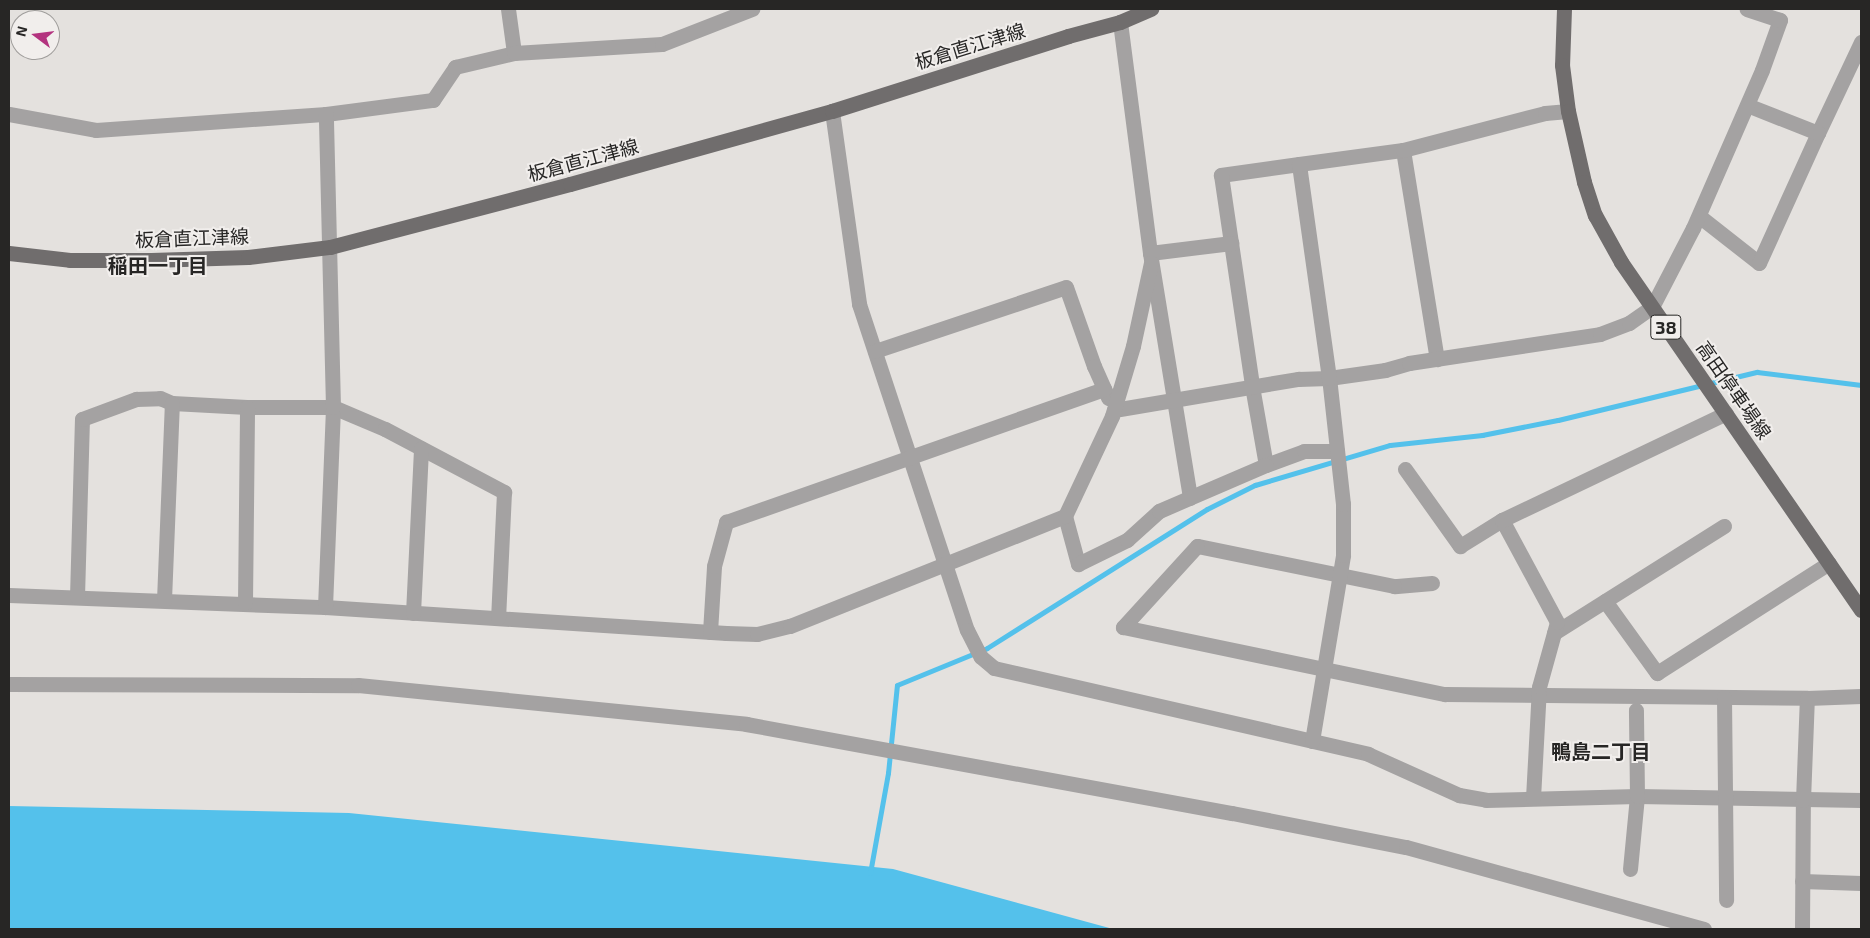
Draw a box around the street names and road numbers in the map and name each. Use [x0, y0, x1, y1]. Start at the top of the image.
street label: 板倉直江津線 [912, 18, 1028, 74]
street label: 板倉直江津線 [525, 134, 641, 186]
street label: 板倉直江津線 [135, 225, 249, 251]
road number: 38 [1650, 312, 1682, 342]
street label: 高田停車場線 [1692, 337, 1776, 443]

